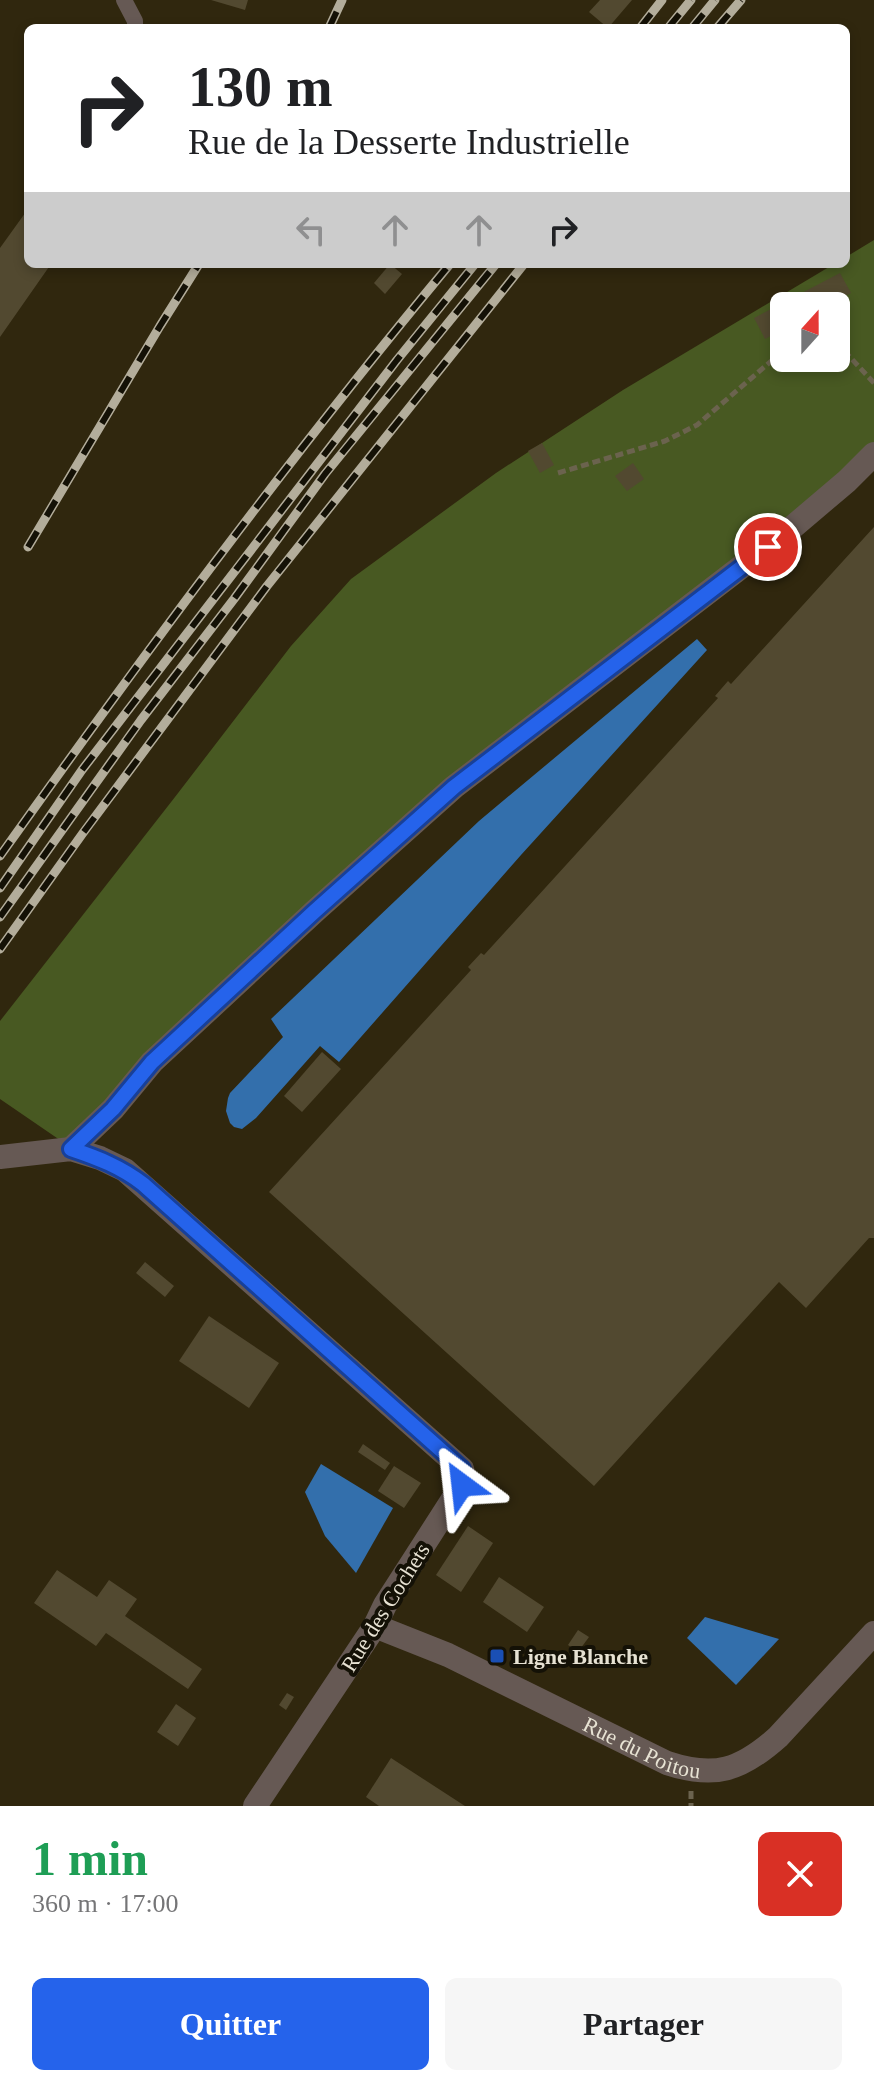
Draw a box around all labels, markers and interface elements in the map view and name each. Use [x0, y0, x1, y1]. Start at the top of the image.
icon: right [56, 56, 160, 160]
text: 130 m [188, 56, 333, 118]
text: Rue de la Desserte Industrielle [188, 122, 630, 162]
icon: left [289, 208, 333, 252]
icon: ahead [373, 208, 417, 252]
icon: ahead [457, 208, 501, 252]
icon: right [541, 208, 585, 252]
north arrow [770, 292, 850, 372]
map controls [770, 292, 850, 372]
pin [734, 513, 802, 581]
icon: arrive [746, 525, 790, 569]
position arrow [420, 1443, 504, 1527]
street label: Rue des Cochets [336, 1538, 435, 1676]
place label: Ligne Blanche [513, 1644, 648, 1669]
marker: Ligne Blanche [488, 1647, 506, 1665]
street label: Rue du Poitou [579, 1712, 702, 1783]
text: 1 min [32, 1832, 148, 1885]
button: close [758, 1832, 842, 1916]
text: 360 m · 17:00 [32, 1889, 179, 1918]
button: Quitter [32, 1978, 429, 2070]
button: Partager [445, 1978, 842, 2070]

